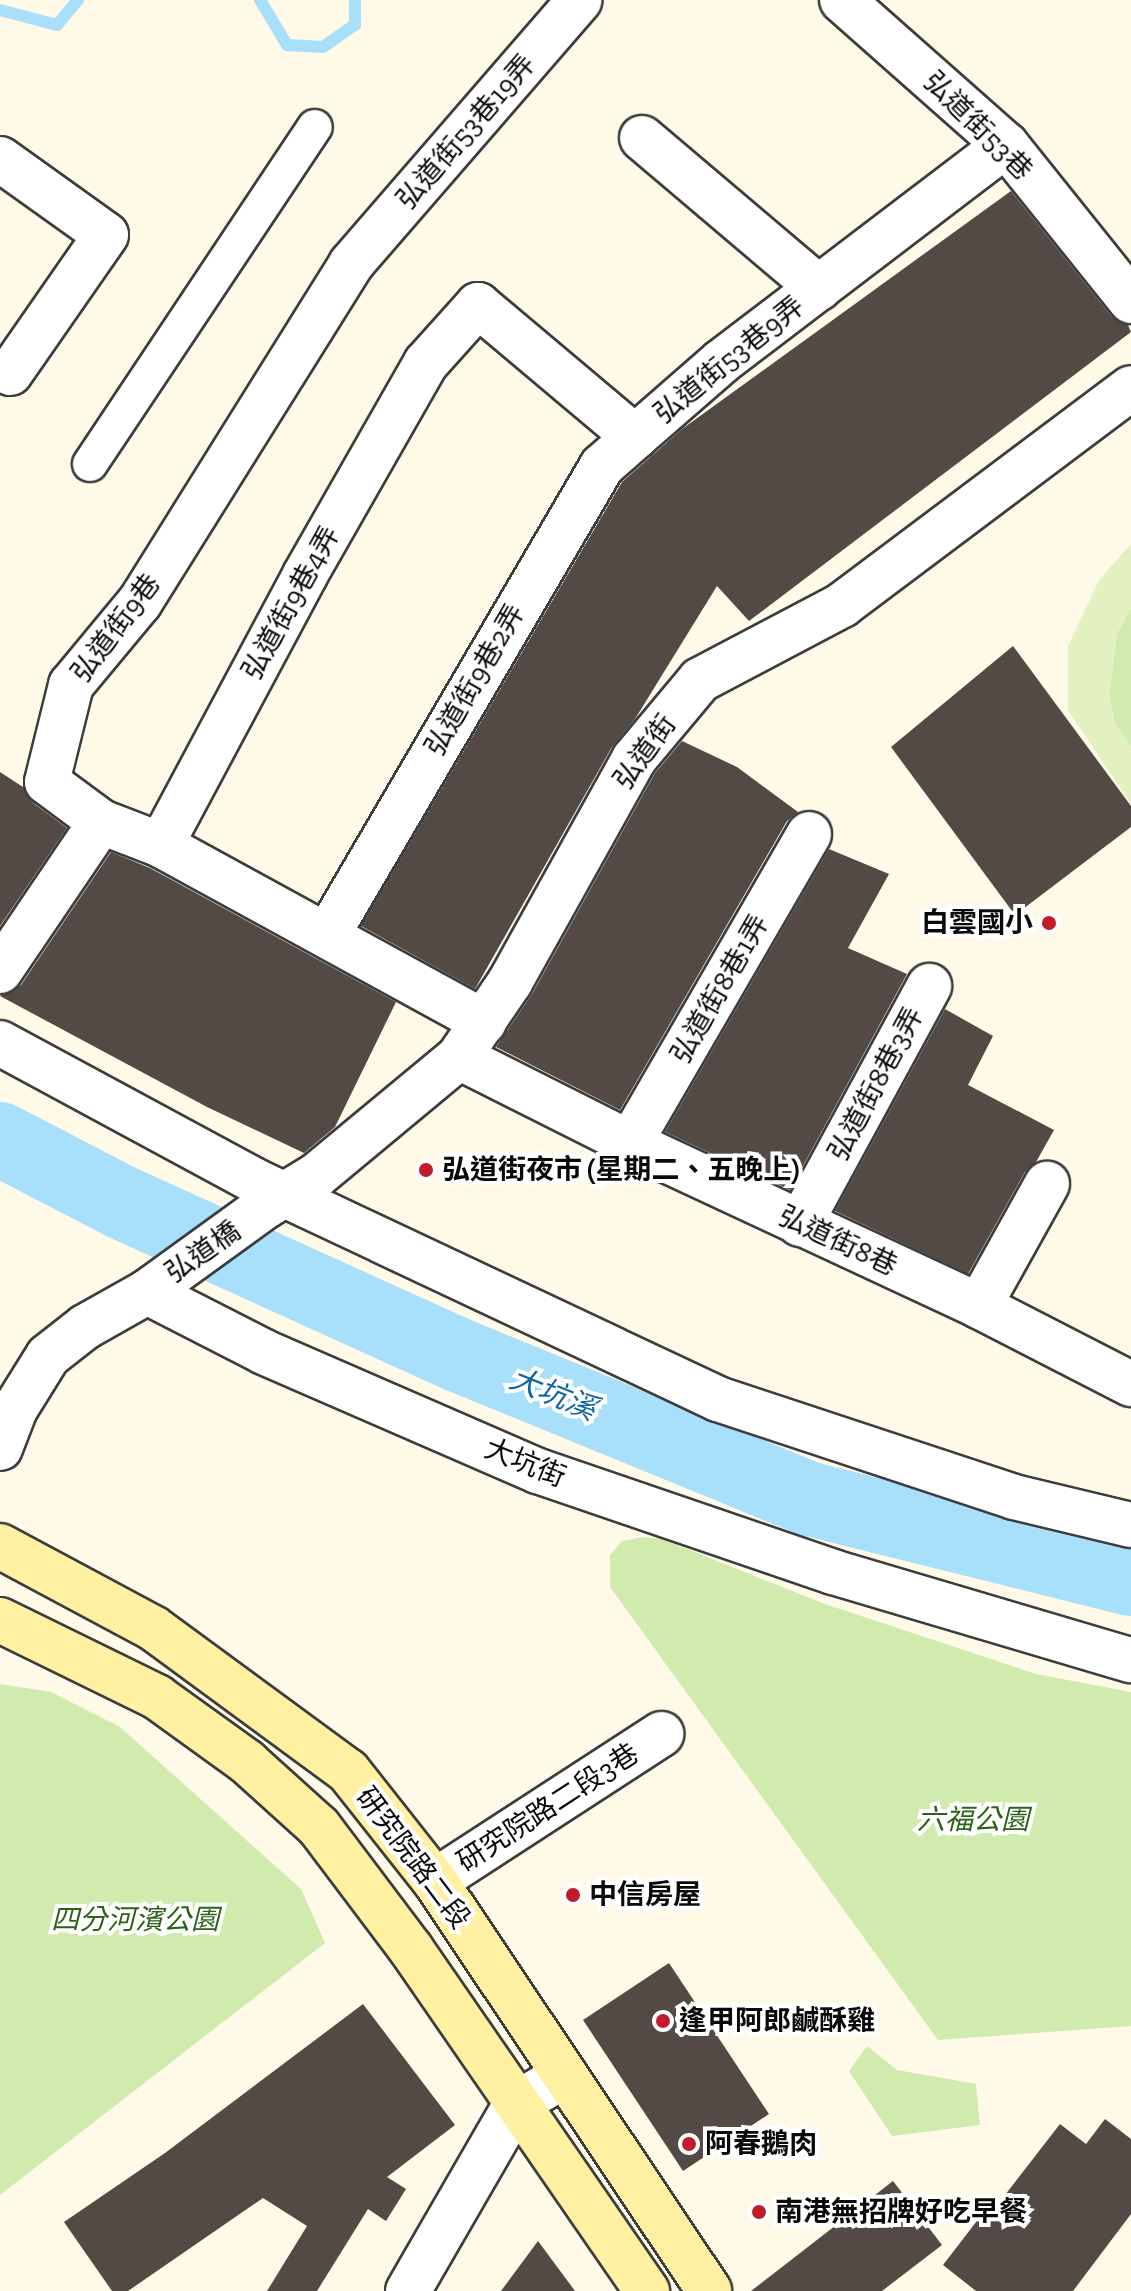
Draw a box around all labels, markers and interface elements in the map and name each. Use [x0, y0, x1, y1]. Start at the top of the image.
street label: 弘道街53巷19弄 [390, 48, 542, 216]
street label: 弘道街53巷 [917, 65, 1039, 187]
street label: 弘道街53巷9弄 [647, 289, 811, 431]
street label: 弘道街9巷4弄 [235, 521, 347, 685]
street label: 弘道街9巷 [64, 567, 168, 689]
street label: 弘道街9巷2弄 [418, 598, 532, 762]
street label: 弘道街 [607, 708, 683, 796]
place label: 白雲國小 [921, 906, 1033, 940]
street label: 弘道街8巷1弄 [664, 909, 776, 1069]
marker: 白雲國小 [1040, 914, 1058, 932]
street label: 弘道街8巷3弄 [822, 1002, 930, 1166]
place label: 弘道街夜市 (星期二、五晚上) [442, 1153, 799, 1187]
marker: 弘道街夜市 (星期二、五晚上) [417, 1161, 435, 1179]
street label: 弘道街8巷 [773, 1199, 903, 1283]
street label: 弘道橋 [159, 1214, 247, 1290]
water label: 大坑溪 [505, 1360, 601, 1428]
street label: 大坑街 [480, 1432, 570, 1494]
street label: 研究院路二段3巷 [451, 1737, 645, 1879]
street label: 研究院路二段 [349, 1781, 477, 1935]
park label: 六福公園 [917, 1803, 1029, 1837]
place label: 中信房屋 [589, 1878, 701, 1912]
marker: 中信房屋 [564, 1886, 582, 1904]
park label: 四分河濱公園 [51, 1903, 219, 1937]
place label: 逢甲阿郎鹹酥雞 [679, 2004, 875, 2038]
marker: 逢甲阿郎鹹酥雞 [654, 2012, 672, 2030]
place label: 阿春鵝肉 [705, 2127, 817, 2161]
marker: 阿春鵝肉 [680, 2135, 698, 2153]
place label: 南港無招牌好吃早餐 [775, 2195, 1027, 2229]
marker: 南港無招牌好吃早餐 [750, 2203, 768, 2221]

